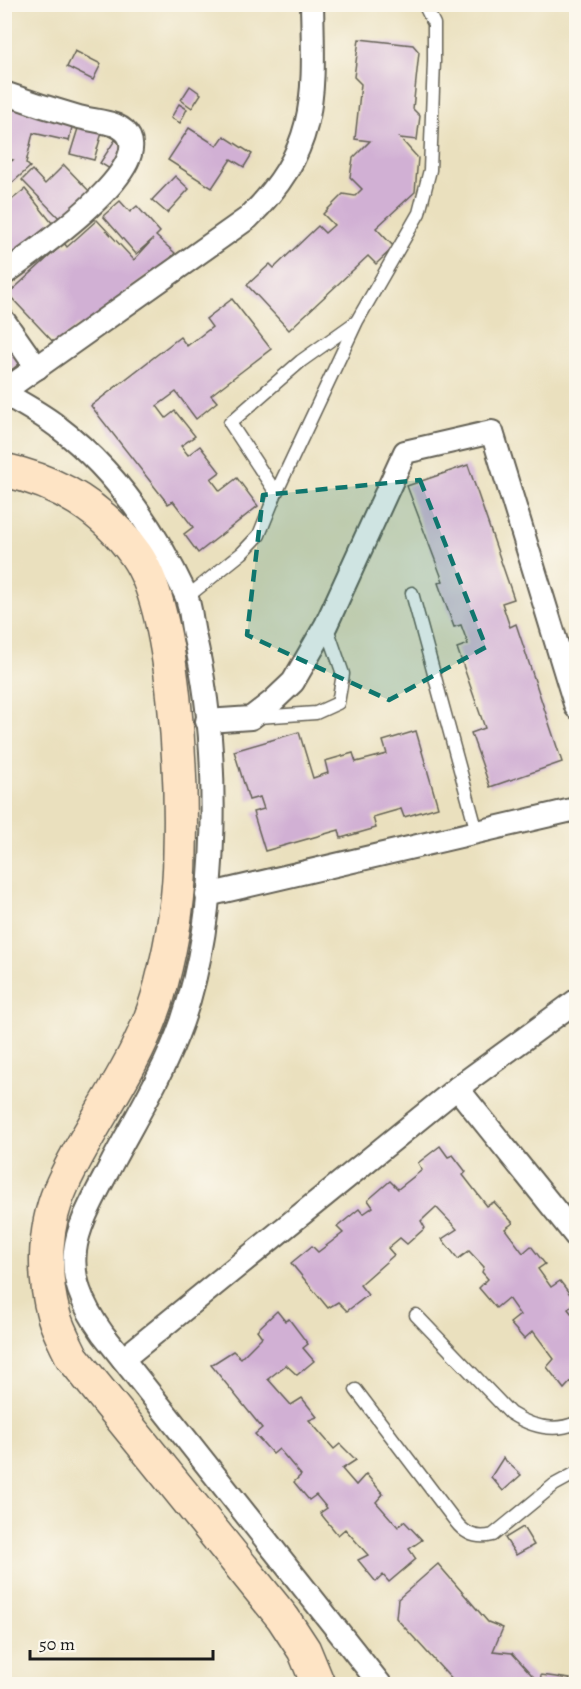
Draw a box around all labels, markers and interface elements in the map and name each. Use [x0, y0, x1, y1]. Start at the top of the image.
scale bar [30, 1623, 213, 1661]
text: 50 m [39, 1632, 75, 1656]

